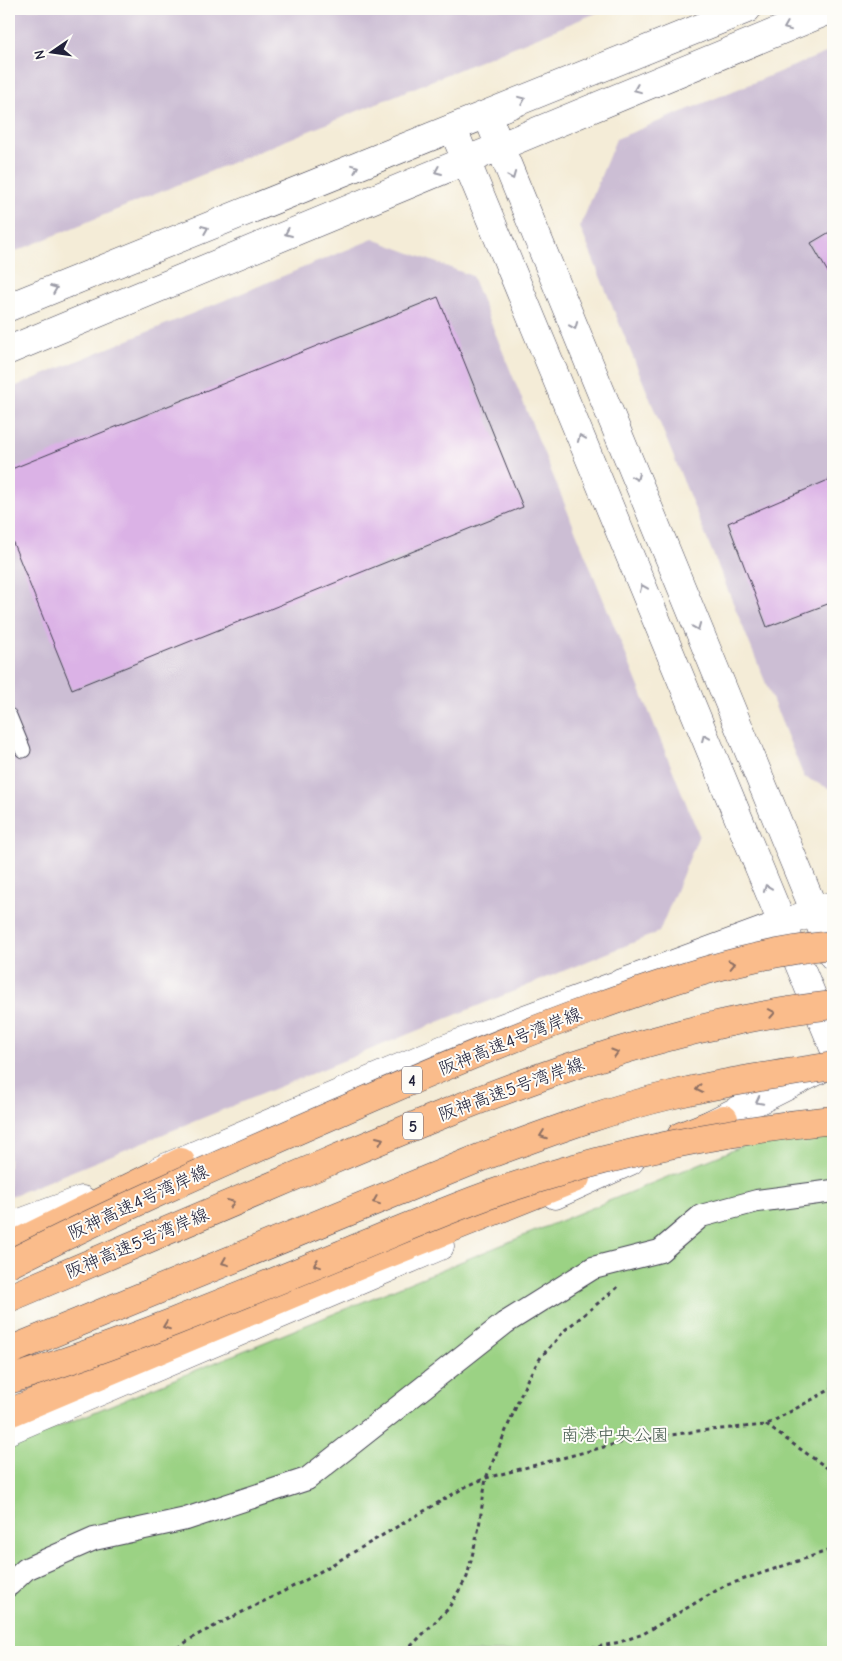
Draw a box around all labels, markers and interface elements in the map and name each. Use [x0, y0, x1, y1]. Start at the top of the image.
one-way arrow [783, 21, 792, 32]
north arrow [28, 28, 78, 78]
text: N [31, 48, 49, 61]
one-way arrow [633, 83, 642, 93]
one-way arrow [517, 96, 526, 107]
one-way arrow [351, 164, 359, 174]
one-way arrow [434, 164, 443, 175]
one-way arrow [506, 171, 516, 180]
one-way arrow [200, 224, 209, 235]
one-way arrow [284, 227, 293, 238]
one-way arrow [49, 285, 58, 295]
one-way arrow [567, 321, 578, 330]
one-way arrow [576, 434, 587, 443]
one-way arrow [629, 472, 640, 481]
one-way arrow [638, 584, 649, 593]
one-way arrow [691, 622, 702, 631]
one-way arrow [700, 734, 711, 743]
one-way arrow [763, 884, 773, 893]
one-way arrow [727, 959, 736, 970]
street label: 阪神高速4号湾岸線 [435, 1003, 585, 1080]
one-way arrow [768, 1009, 777, 1019]
one-way arrow [610, 1048, 618, 1058]
street label: 阪神高速5号湾岸線 [435, 1053, 587, 1126]
road number: 4 [402, 1066, 422, 1094]
one-way arrow [695, 1083, 704, 1094]
one-way arrow [755, 1095, 764, 1105]
road number: 5 [403, 1112, 423, 1140]
one-way arrow [539, 1129, 548, 1139]
one-way arrow [375, 1135, 384, 1146]
street label: 阪神高速4号湾岸線 [65, 1161, 212, 1244]
one-way arrow [372, 1194, 381, 1205]
one-way arrow [226, 1199, 235, 1210]
street label: 阪神高速5号湾岸線 [62, 1204, 212, 1283]
one-way arrow [222, 1257, 230, 1267]
one-way arrow [313, 1258, 322, 1269]
one-way arrow [162, 1319, 171, 1330]
park label: 南港中央公園 [561, 1425, 669, 1446]

